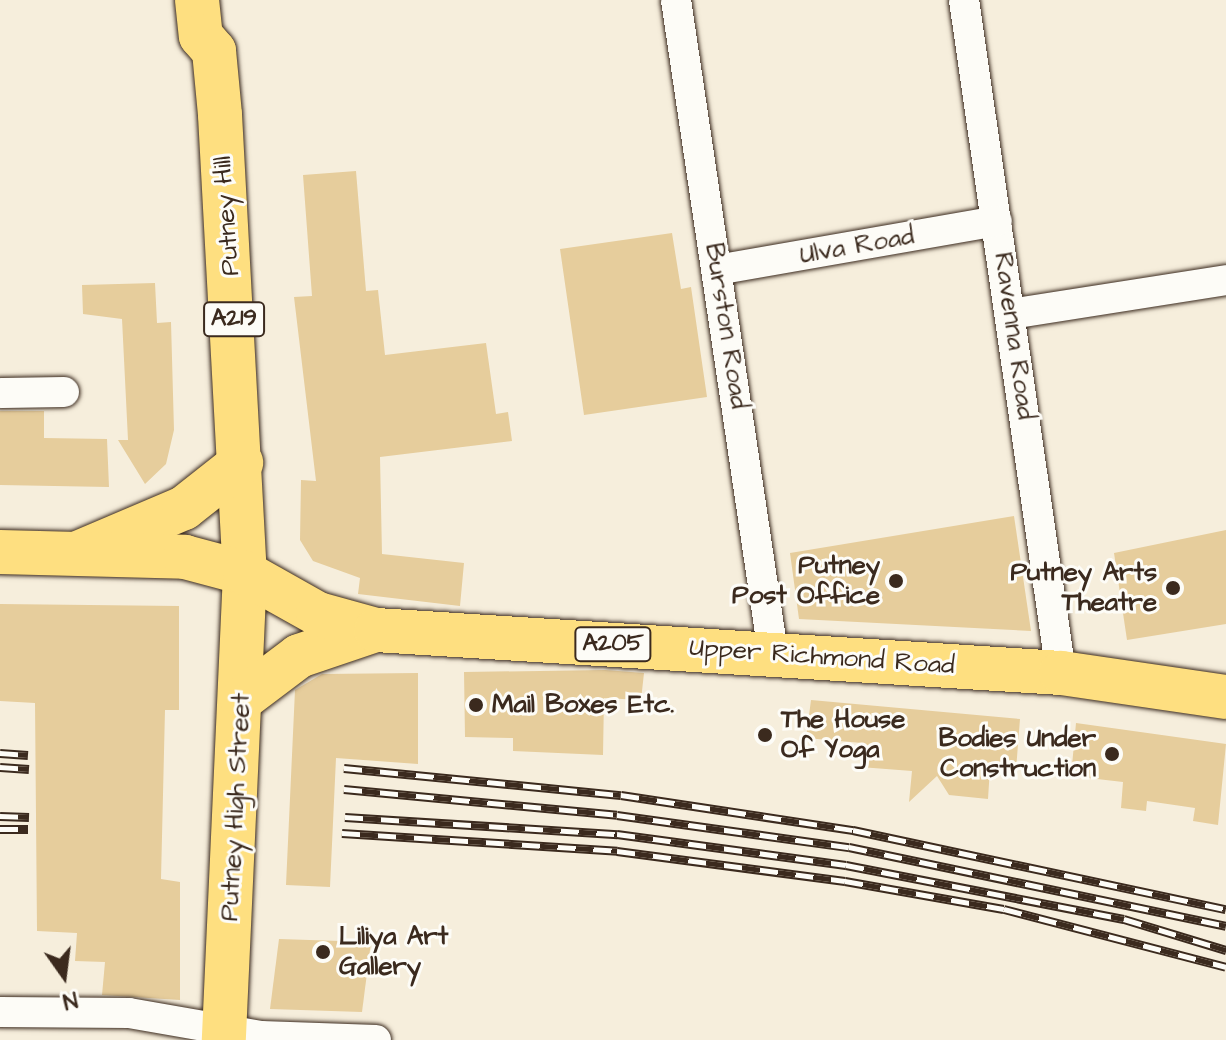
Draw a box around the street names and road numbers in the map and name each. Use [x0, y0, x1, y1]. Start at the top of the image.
street label: Putney Hill [207, 155, 247, 277]
street label: Ulva Road [797, 221, 917, 271]
street label: Burston Road [698, 241, 754, 411]
street label: Ravenna Road [987, 250, 1041, 422]
road number: A219 [202, 299, 266, 339]
road number: A205 [573, 624, 653, 664]
street label: Upper Richmond Road [688, 632, 956, 682]
street label: Putney High Street [214, 692, 258, 922]

